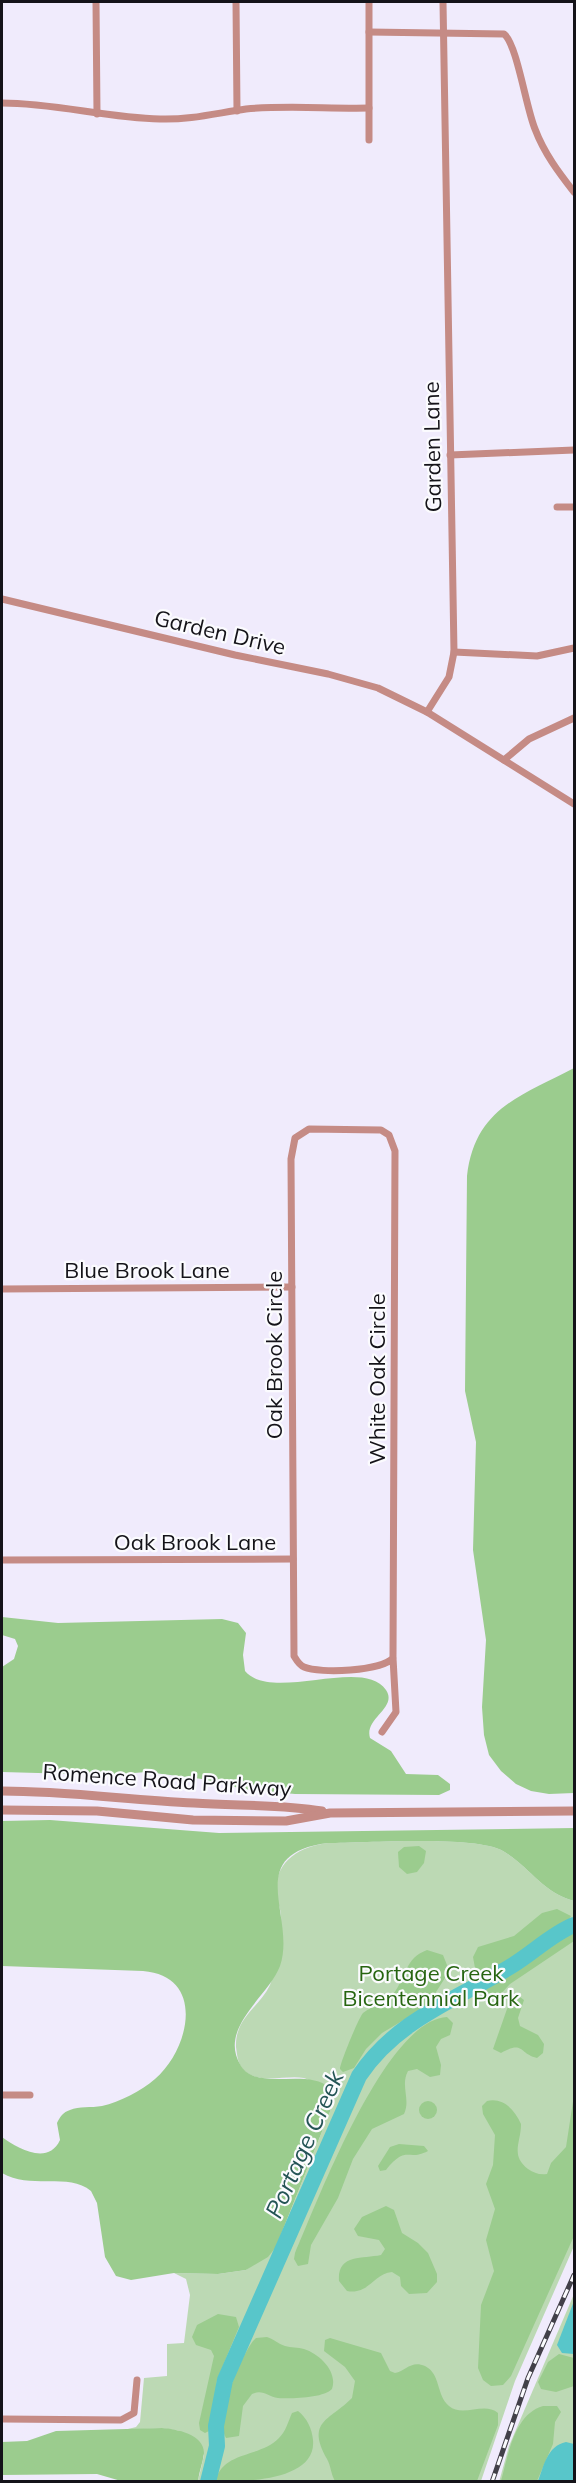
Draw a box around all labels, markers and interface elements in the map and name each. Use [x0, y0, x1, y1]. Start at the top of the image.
street label: Garden Lane [417, 381, 447, 513]
street label: Garden Drive [152, 603, 288, 661]
street label: Blue Brook Lane [64, 1256, 230, 1284]
street label: Oak Brook Circle [260, 1271, 288, 1439]
street label: White Oak Circle [363, 1293, 391, 1465]
street label: Oak Brook Lane [114, 1528, 276, 1556]
street label: Romence Road Parkway [42, 1757, 293, 1803]
park label: Portage Creek Bicentennial Park [343, 1959, 520, 2012]
water label: Portage Creek [258, 2065, 350, 2222]

